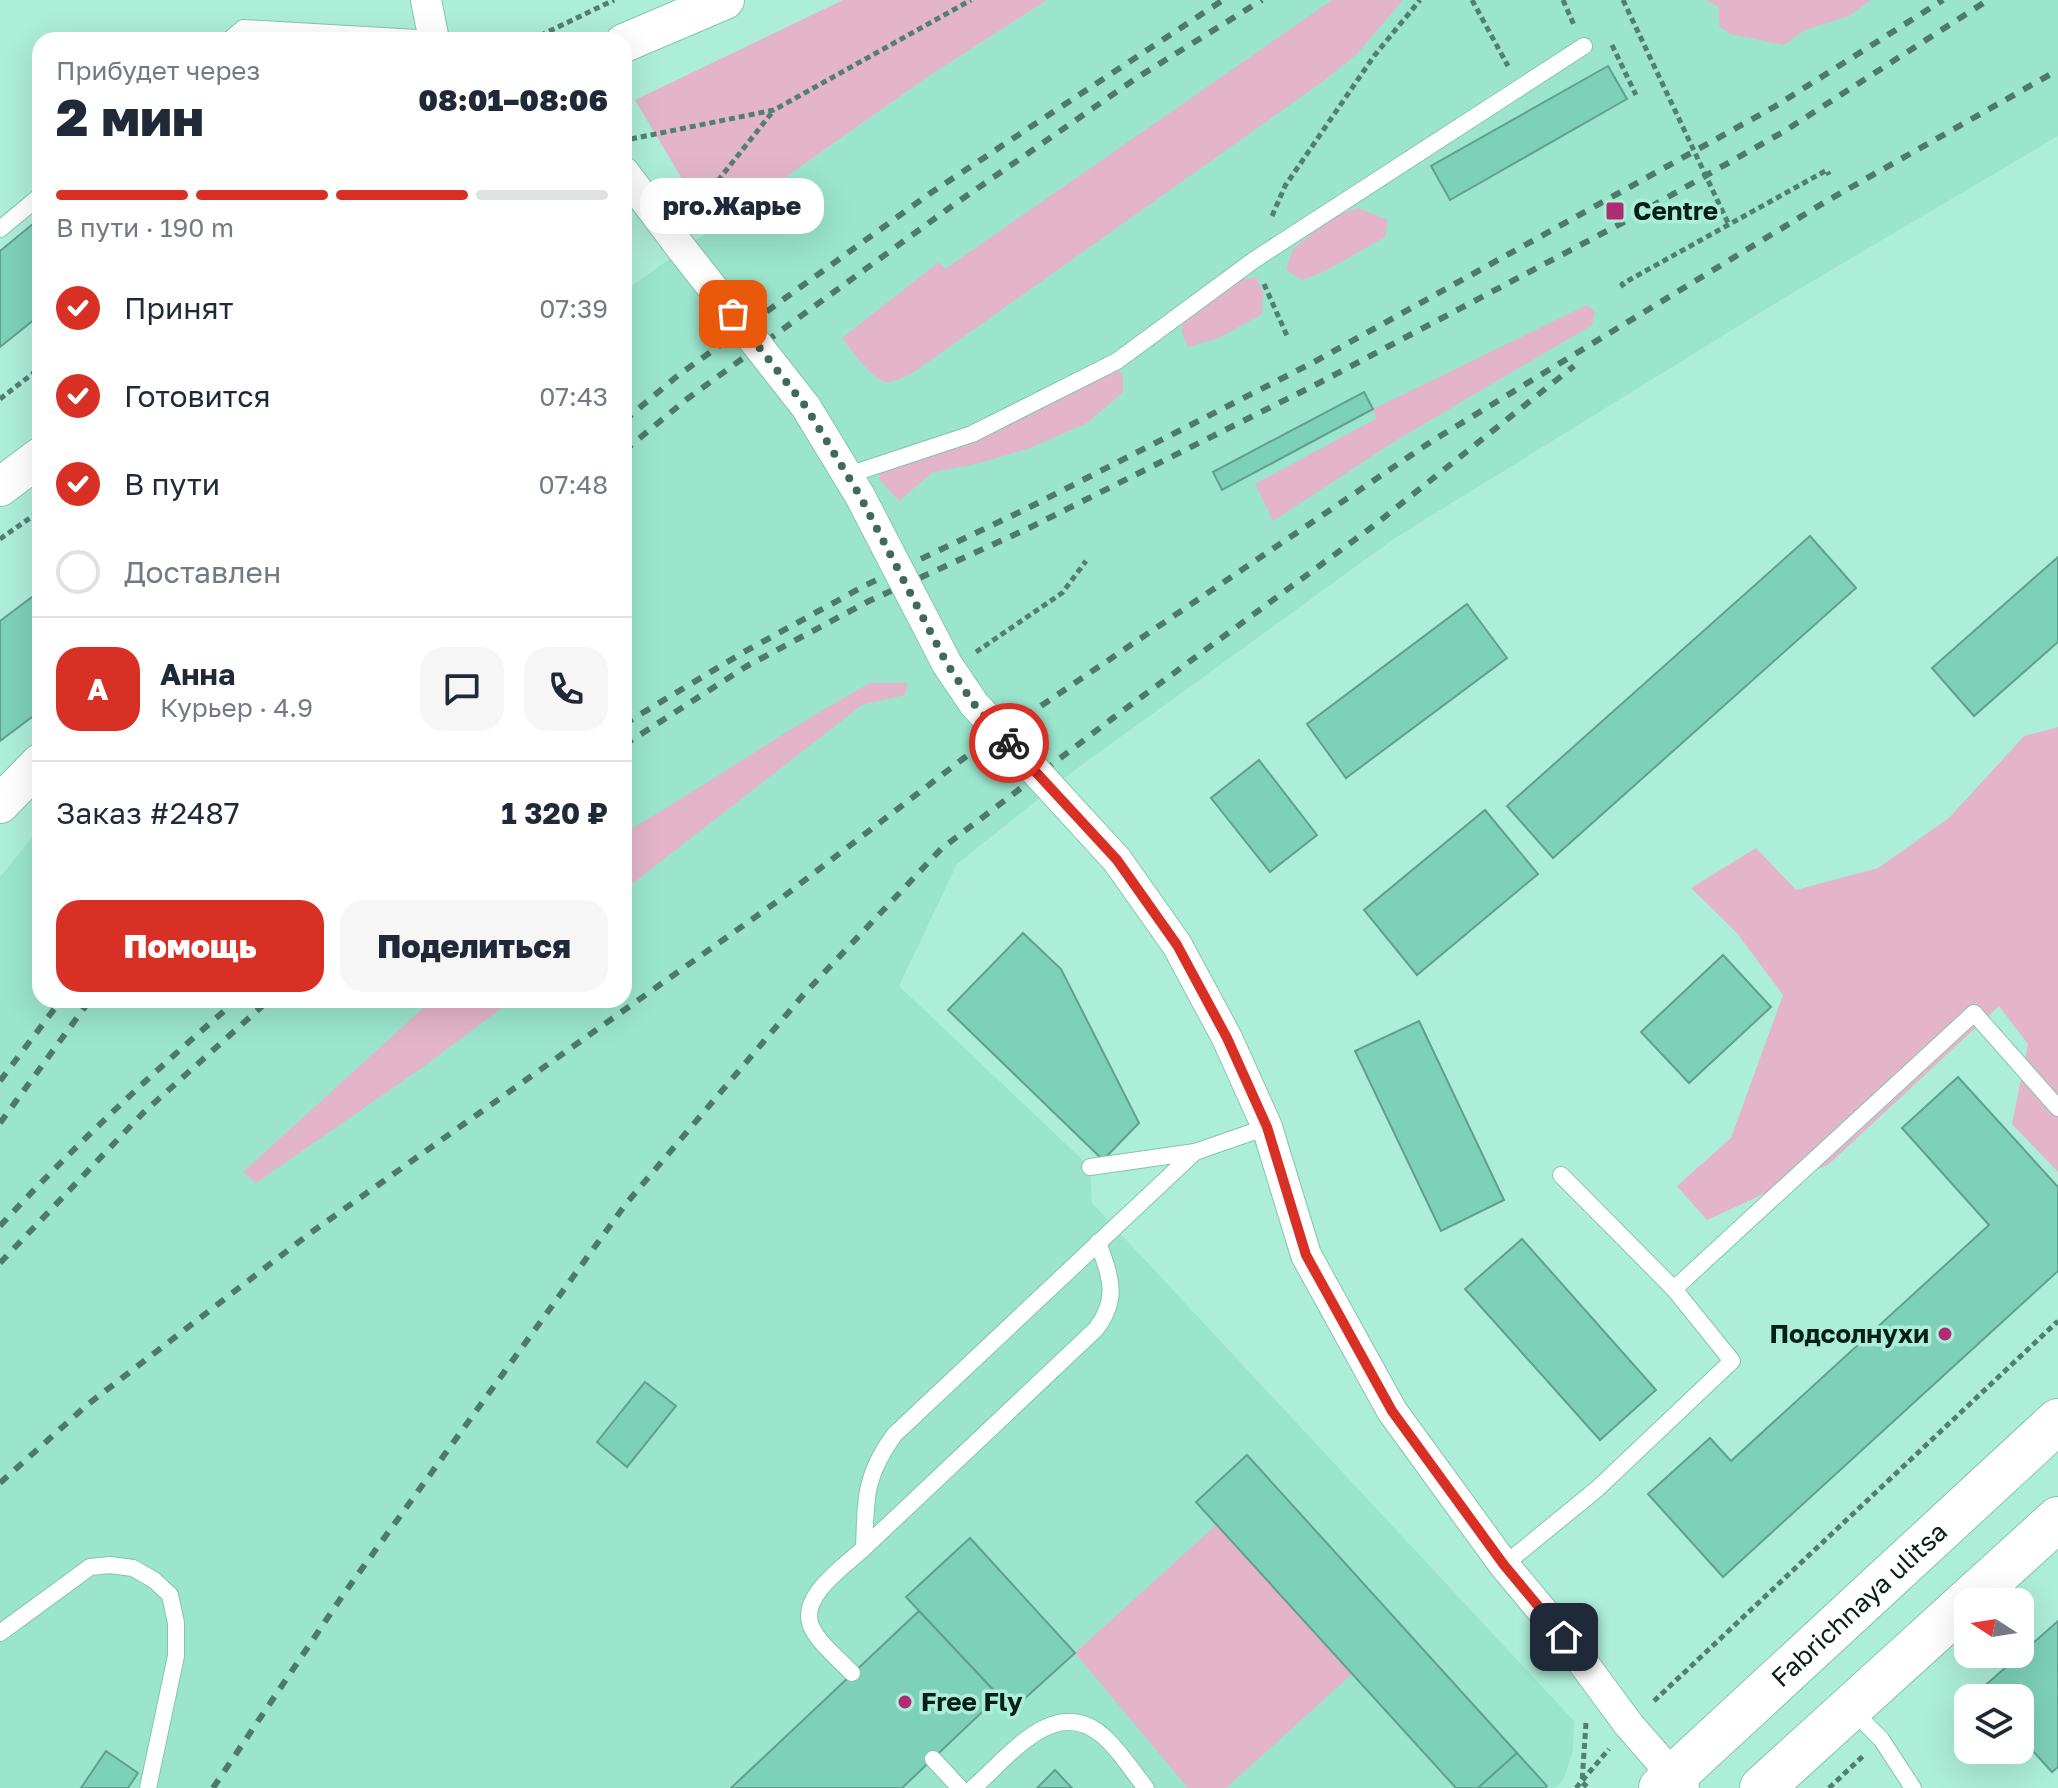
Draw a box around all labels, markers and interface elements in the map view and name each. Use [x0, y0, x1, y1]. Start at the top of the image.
text: Прибудет через [56, 55, 260, 86]
text: 08:01–08:06 [418, 82, 608, 118]
text: 2 мин [56, 85, 204, 147]
callout: pro.Жарье [641, 178, 825, 234]
text: pro.Жарье [663, 190, 801, 221]
place label: Centre [1633, 195, 1718, 226]
marker: Centre [1604, 200, 1626, 222]
text: В пути · 190 m [56, 212, 234, 243]
pin [699, 280, 767, 348]
icon: check [56, 286, 100, 330]
text: Принят [124, 290, 233, 326]
icon: bag [711, 292, 755, 336]
text: 07:39 [539, 293, 608, 324]
icon: check [56, 374, 100, 418]
text: Готовится [124, 378, 271, 414]
text: 07:43 [539, 381, 608, 412]
icon: check [56, 462, 100, 506]
text: В пути [124, 466, 220, 502]
text: 07:48 [539, 469, 608, 500]
text: Доставлен [124, 554, 281, 590]
button: chat [420, 647, 504, 731]
button: phone [524, 647, 608, 731]
text: Анна [160, 656, 235, 692]
text: А [87, 671, 109, 707]
text: Курьер · 4.9 [160, 692, 313, 723]
courier [969, 703, 1049, 783]
icon: bike [987, 721, 1031, 765]
text: Заказ #2487 [56, 795, 240, 831]
text: 1 320 ₽ [501, 795, 608, 831]
button: Помощь [56, 900, 324, 992]
button: Поделиться [340, 900, 608, 992]
place label: Подсолнухи [1769, 1318, 1929, 1349]
marker: Подсолнухи [1936, 1325, 1954, 1343]
street label: Fabrichnaya ulitsa [1765, 1516, 1953, 1693]
north arrow [1954, 1588, 2034, 1668]
map controls [1954, 1588, 2034, 1764]
pin [1530, 1603, 1598, 1671]
icon: home [1542, 1615, 1586, 1659]
button: layers [1954, 1684, 2034, 1764]
place label: Free Fly [921, 1686, 1023, 1717]
marker: Free Fly [896, 1693, 914, 1711]

